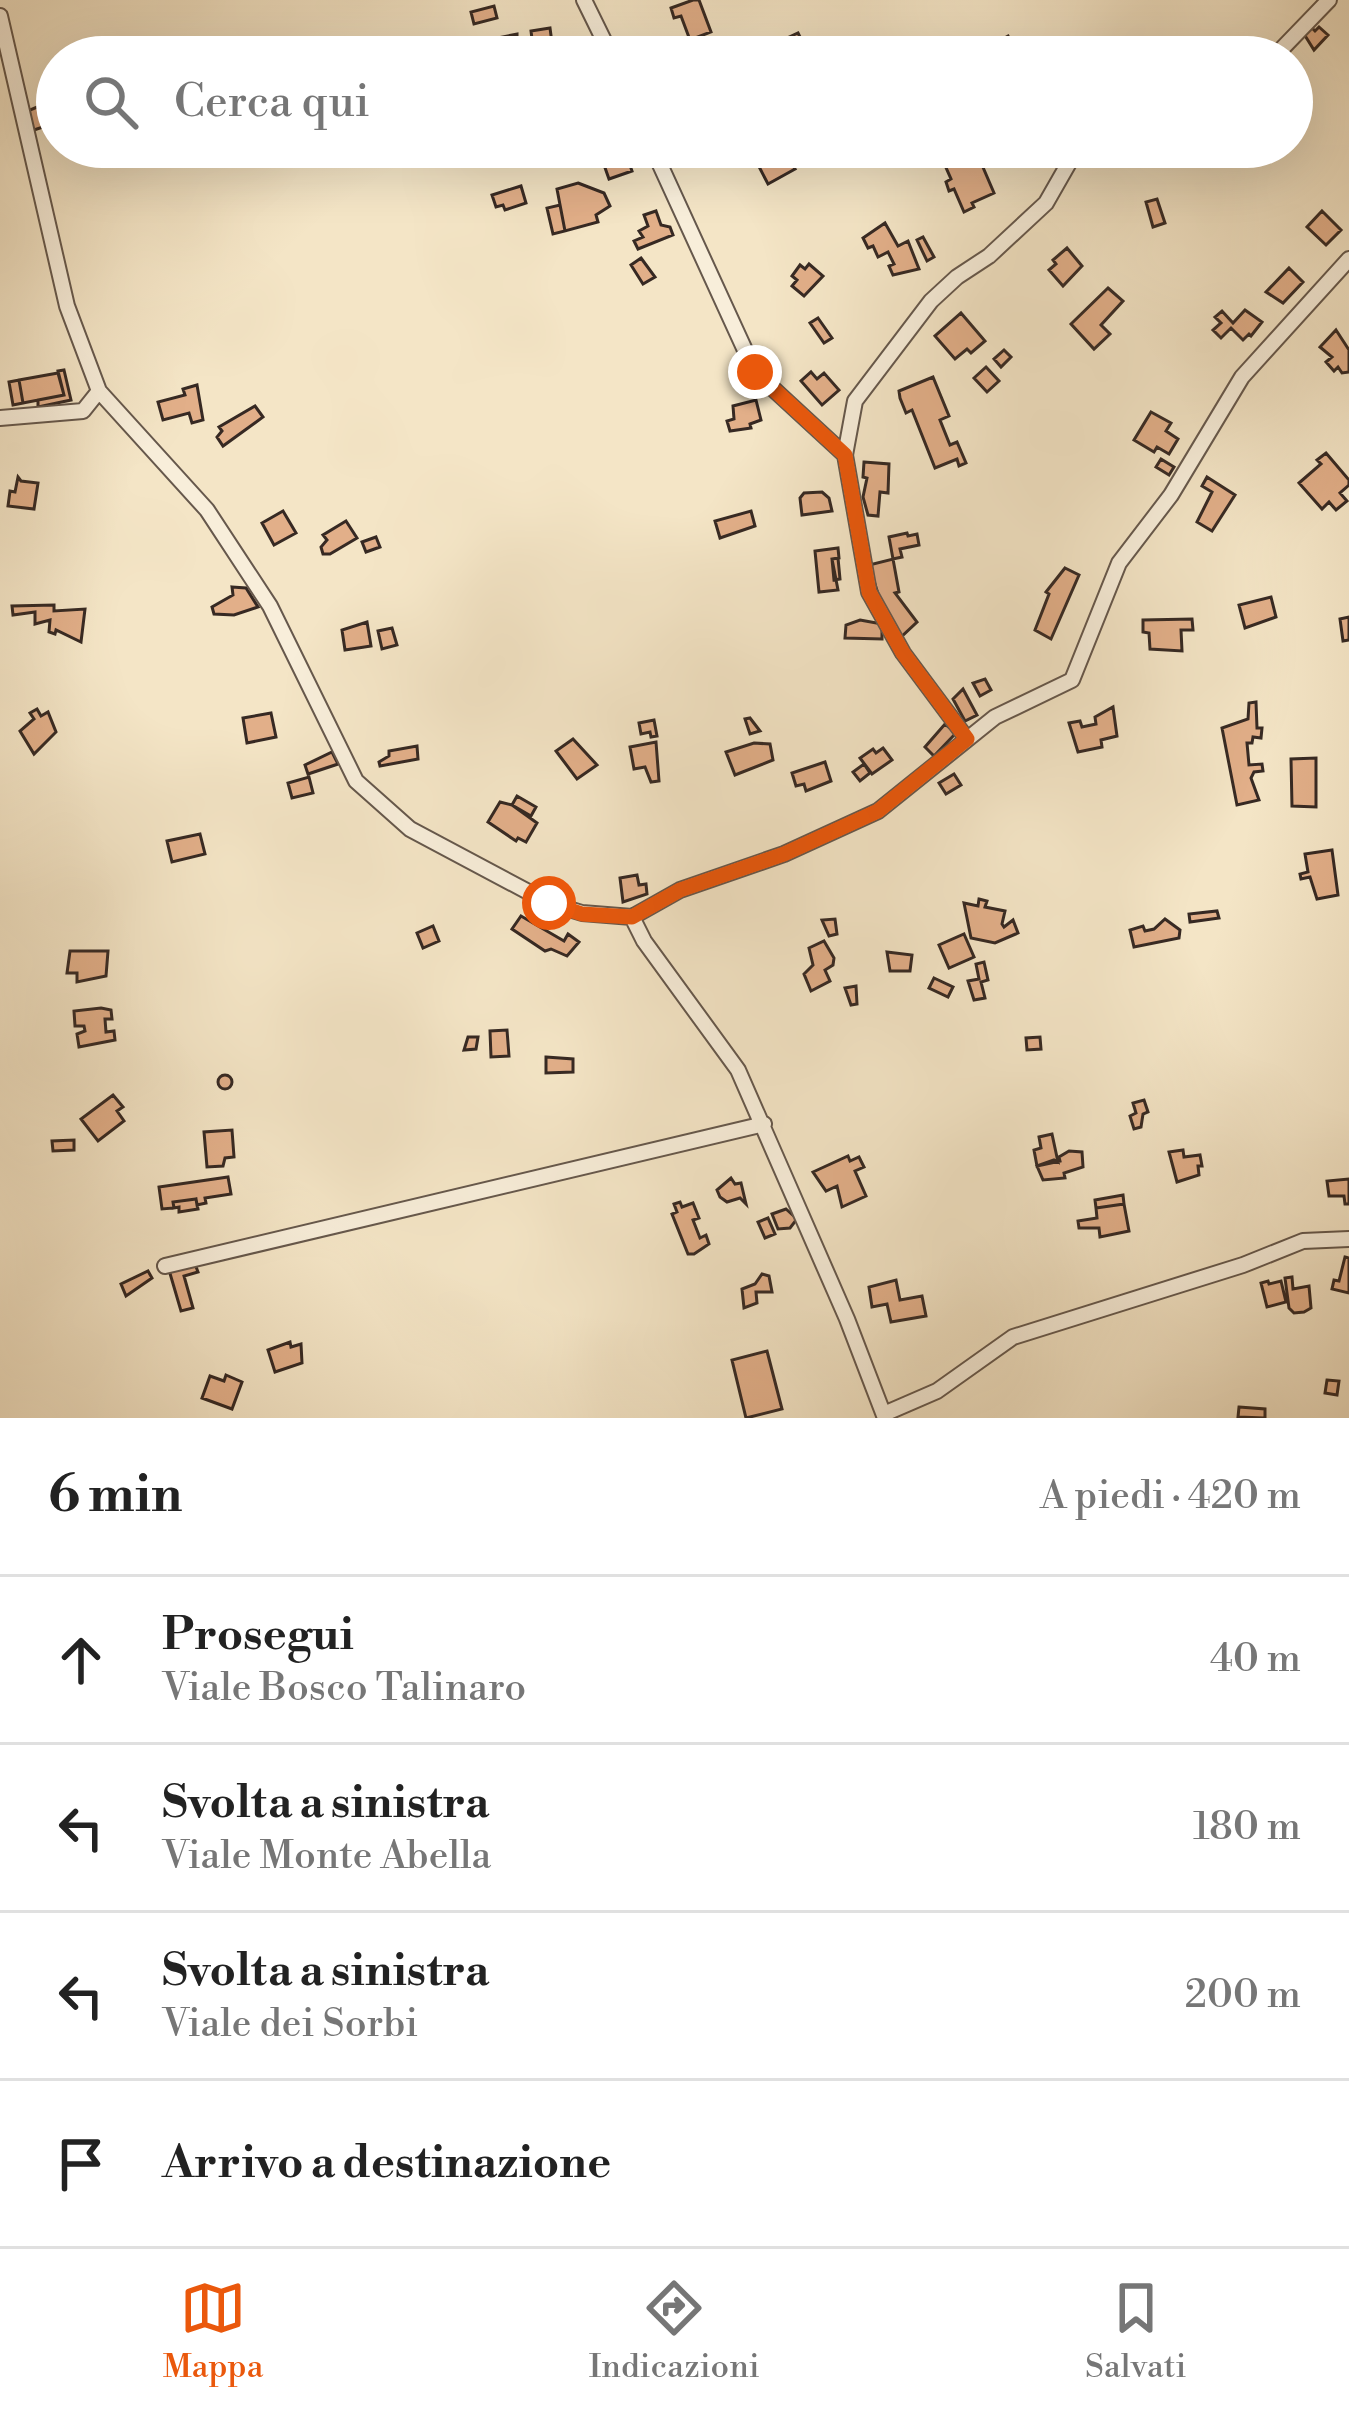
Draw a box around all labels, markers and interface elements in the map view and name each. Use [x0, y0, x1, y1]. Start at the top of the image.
search box [36, 36, 1313, 168]
icon: search [78, 69, 144, 135]
text: Cerca qui [174, 74, 370, 131]
route end [728, 345, 782, 399]
route start [522, 876, 576, 930]
text: 6 min [48, 1464, 182, 1528]
text: A piedi · 420 m [1040, 1472, 1301, 1521]
text: Prosegui [162, 1607, 354, 1664]
icon: ahead [48, 1627, 114, 1693]
text: 40 m [1210, 1635, 1301, 1684]
text: Viale Bosco Talinaro [162, 1664, 526, 1713]
text: Svolta a sinistra [162, 1775, 489, 1832]
icon: left [48, 1795, 114, 1861]
text: 180 m [1193, 1803, 1301, 1852]
text: Viale Monte Abella [162, 1832, 491, 1881]
text: Svolta a sinistra [162, 1943, 489, 2000]
icon: left [48, 1963, 114, 2029]
text: 200 m [1185, 1971, 1301, 2020]
text: Viale dei Sorbi [162, 2000, 418, 2049]
icon: arrive [48, 2131, 114, 2197]
text: Arrivo a destinazione [162, 2135, 611, 2192]
tab: Mappa [163, 2275, 263, 2388]
tab: Indicazioni [589, 2275, 760, 2388]
tab: Salvati [1085, 2275, 1186, 2388]

